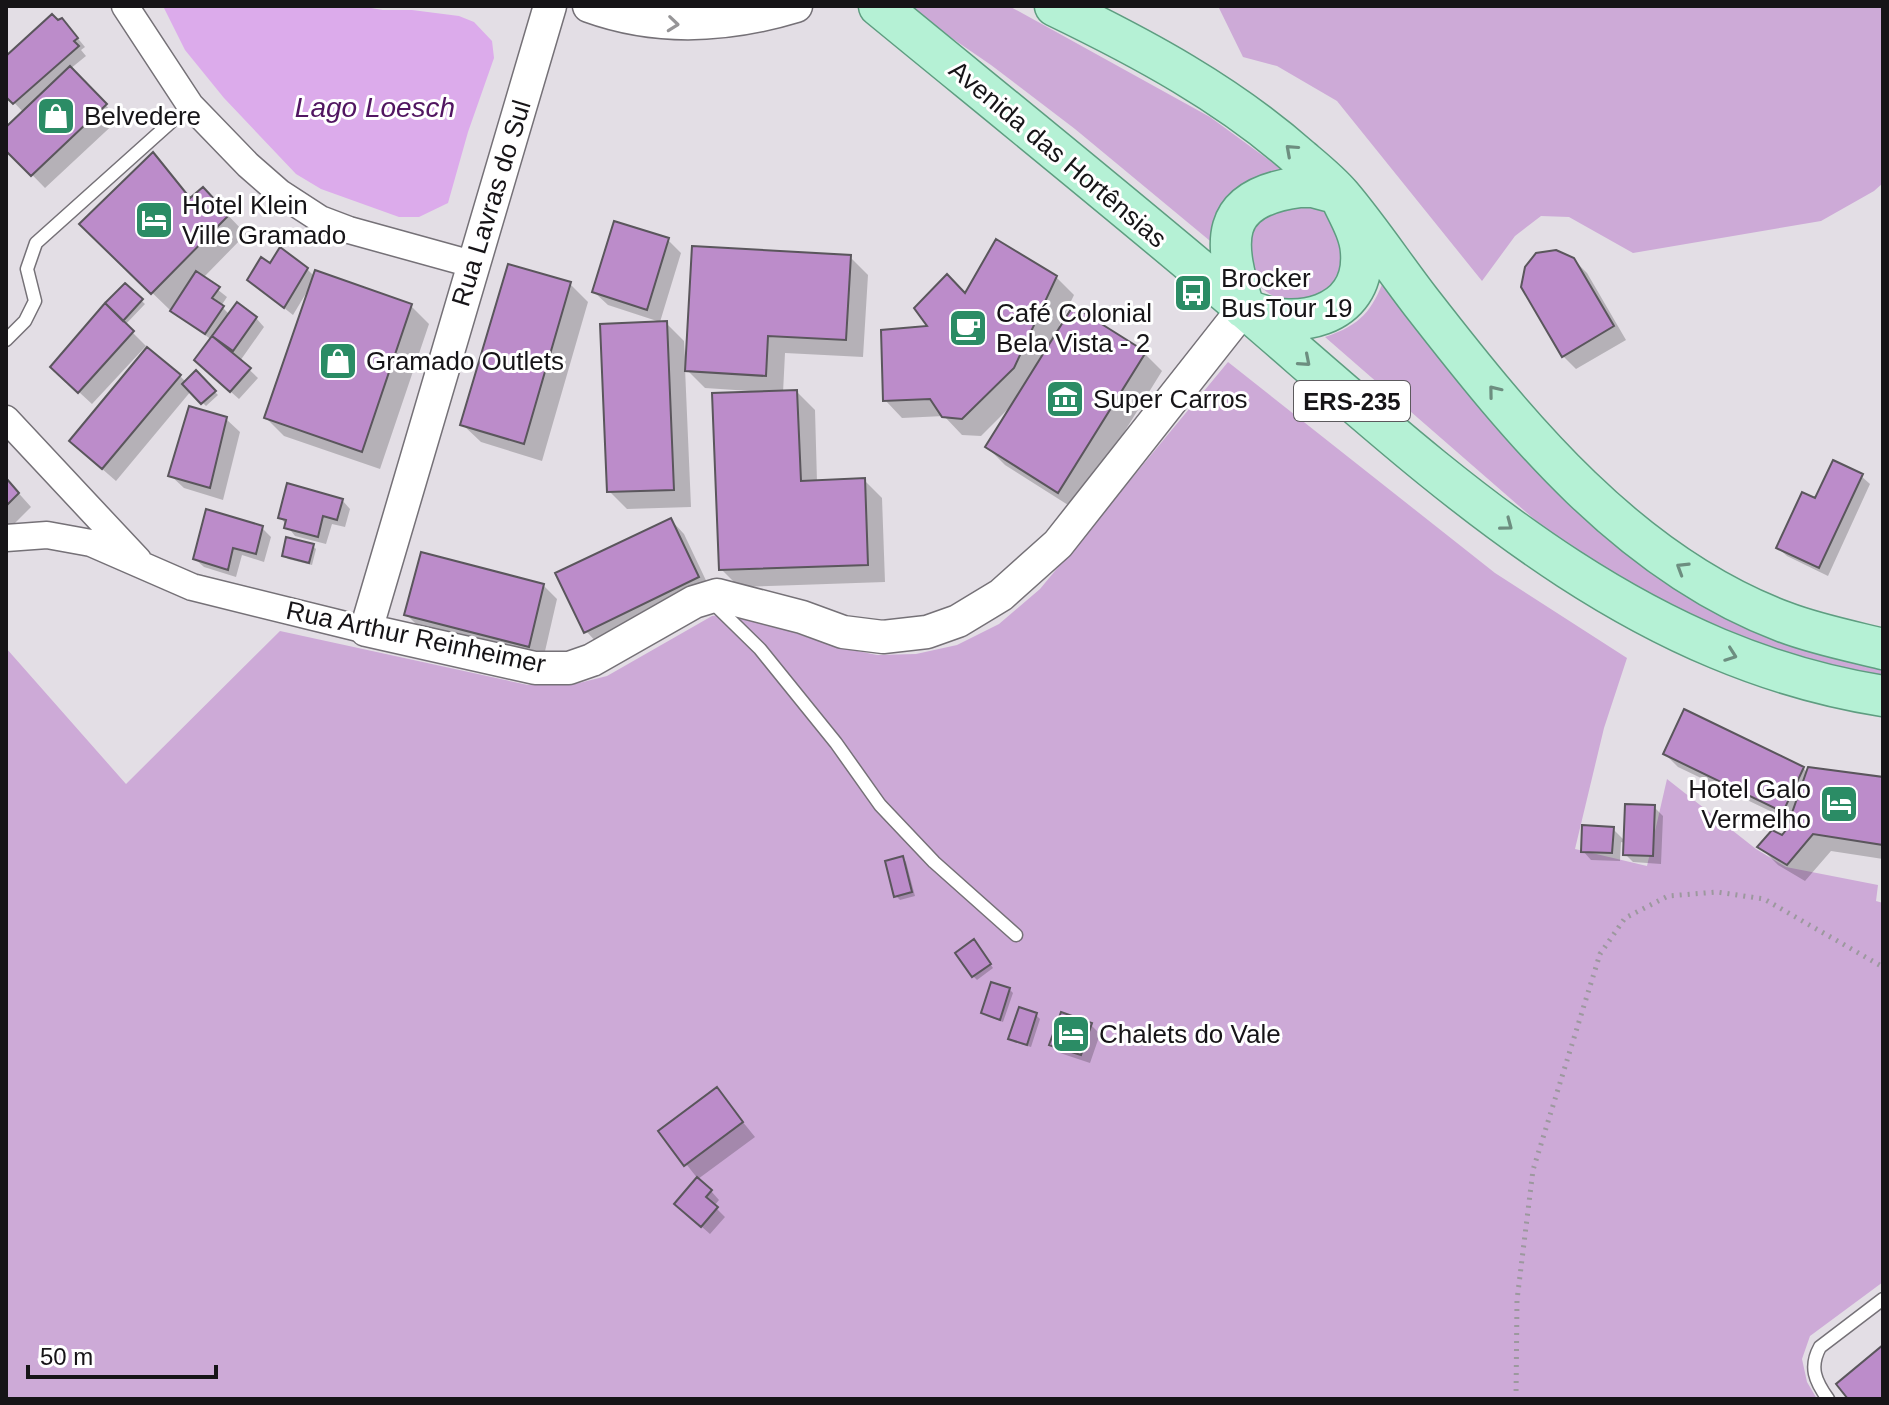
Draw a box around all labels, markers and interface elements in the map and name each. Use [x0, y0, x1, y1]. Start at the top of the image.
one-way arrow [667, 15, 680, 32]
street label: Avenida das Hortênsias [943, 54, 1173, 254]
water label: Lago Loesch [295, 92, 455, 123]
shop icon: Belvedere [35, 95, 77, 137]
street label: Rua Lavras do Sul [445, 96, 537, 310]
place label: Belvedere [84, 101, 201, 131]
one-way arrow [1285, 145, 1300, 160]
place label: Hotel Klein Ville Gramado [182, 190, 346, 250]
hotel icon: Hotel Klein Ville Gramado [133, 199, 175, 241]
place label: Brocker BusTour 19 [1221, 263, 1353, 323]
bus stop icon: Brocker BusTour 19 [1172, 272, 1214, 314]
place label: Café Colonial Bela Vista - 2 [996, 298, 1152, 358]
cafe icon: Café Colonial Bela Vista - 2 [947, 307, 989, 349]
shop icon: Gramado Outlets [317, 340, 359, 382]
place label: Gramado Outlets [366, 346, 564, 376]
one-way arrow [1296, 351, 1310, 365]
museum icon: Super Carros [1044, 378, 1086, 420]
road number: ERS-235 [1294, 381, 1410, 421]
place label: Super Carros [1093, 384, 1248, 414]
one-way arrow [1489, 385, 1503, 400]
one-way arrow [1498, 515, 1512, 529]
one-way arrow [1676, 562, 1691, 578]
street label: Rua Arthur Reinheimer [284, 595, 549, 679]
one-way arrow [1723, 645, 1737, 661]
place label: Hotel Galo Vermelho [1688, 774, 1811, 834]
hotel icon: Hotel Galo Vermelho [1818, 783, 1860, 825]
hotel icon: Chalets do Vale [1050, 1013, 1092, 1055]
place label: Chalets do Vale [1099, 1019, 1281, 1049]
scale bar [28, 1329, 216, 1379]
text: 50 m [40, 1343, 93, 1370]

